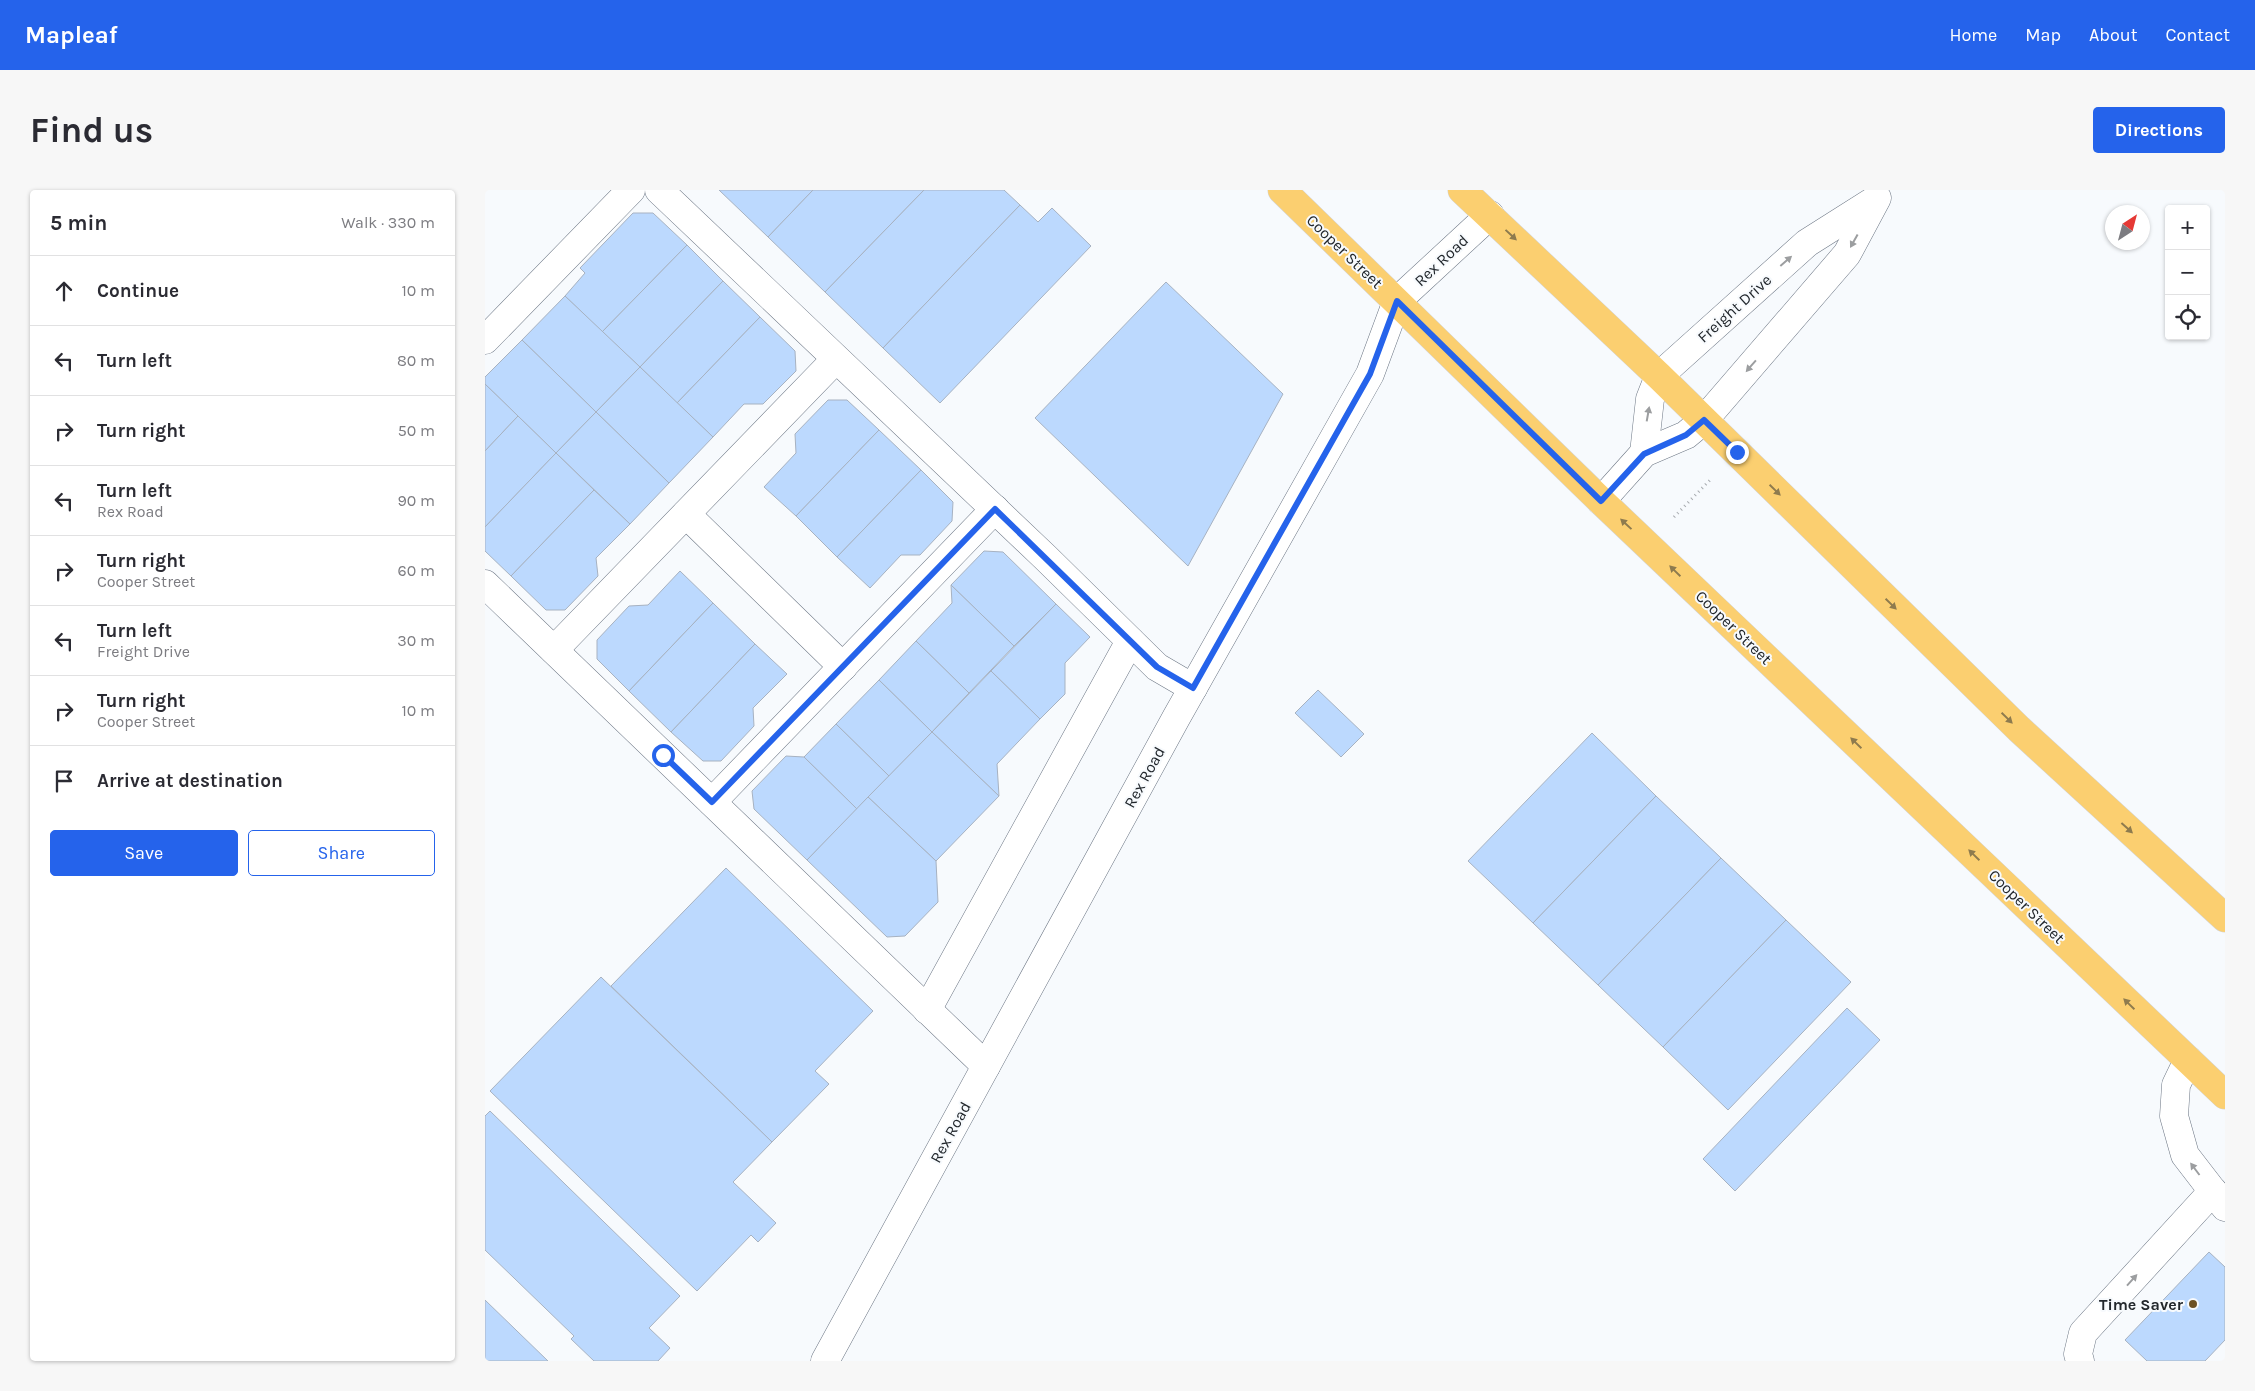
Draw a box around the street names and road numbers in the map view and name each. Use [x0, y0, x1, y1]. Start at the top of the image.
street label: Cooper Street [1303, 210, 1387, 292]
street label: Rex Road [1410, 231, 1472, 290]
street label: Freight Drive [1693, 270, 1775, 347]
street label: Cooper Street [1692, 586, 1776, 668]
street label: Rex Road [1120, 743, 1169, 811]
street label: Cooper Street [1985, 865, 2069, 947]
street label: Rex Road [926, 1098, 975, 1166]

